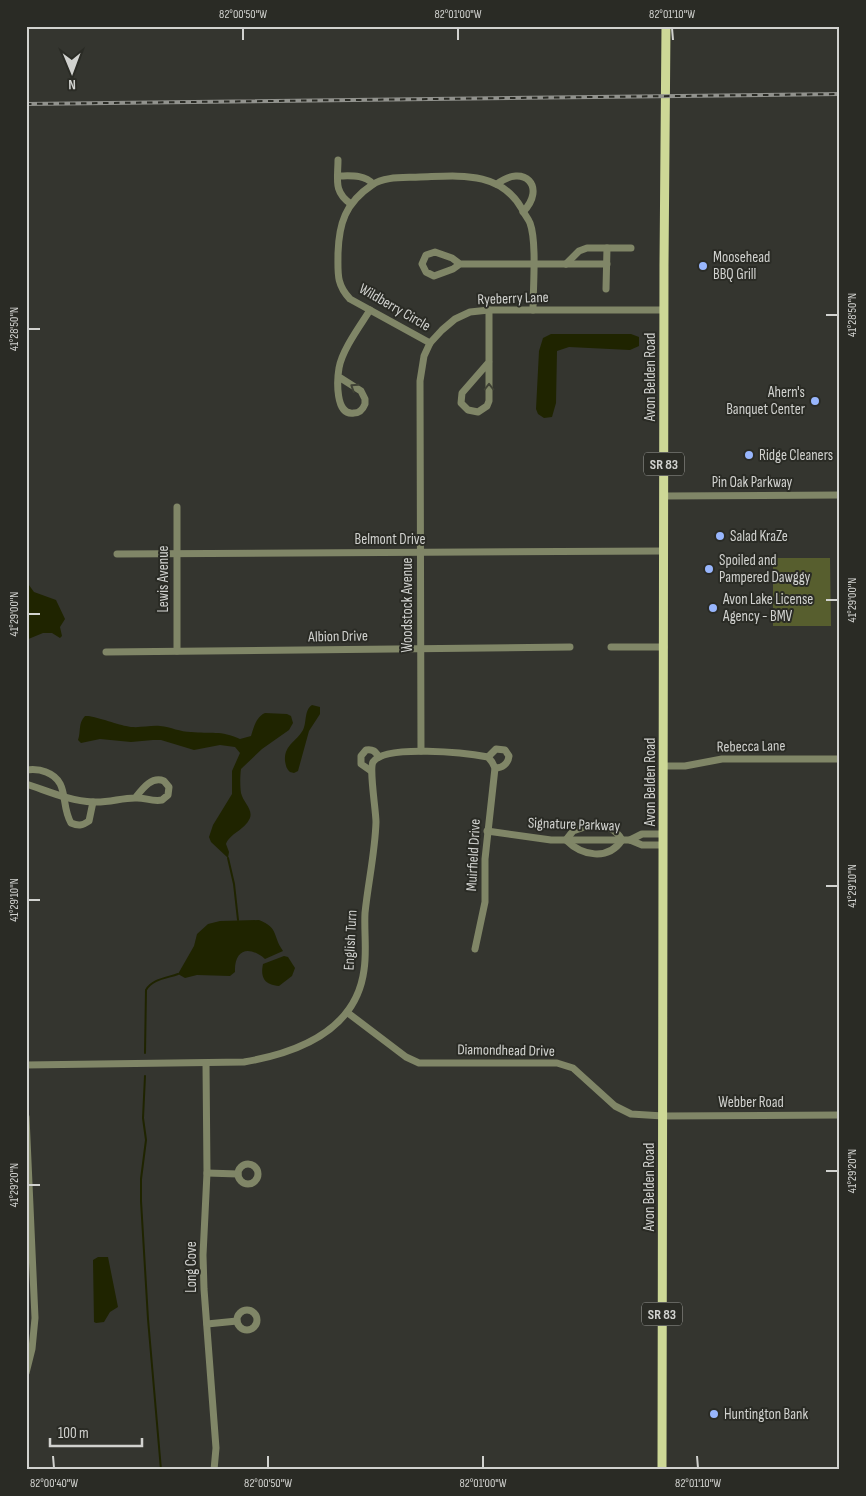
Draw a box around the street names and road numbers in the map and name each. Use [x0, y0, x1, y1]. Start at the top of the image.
street label: Wildberry Circle [355, 279, 434, 336]
street label: Ryeberry Lane [477, 288, 549, 309]
street label: Avon Belden Road [641, 333, 660, 422]
road number: SR 83 [644, 452, 684, 476]
street label: Pin Oak Parkway [712, 473, 793, 492]
street label: Belmont Drive [354, 530, 426, 549]
street label: Lewis Avenue [154, 545, 173, 613]
street label: Woodstock Avenue [398, 557, 417, 653]
street label: Albion Drive [307, 626, 368, 647]
street label: Rebecca Lane [716, 736, 786, 757]
street label: Avon Belden Road [641, 738, 660, 827]
street label: Signature Parkway [527, 813, 621, 836]
street label: Muirfield Drive [462, 818, 485, 892]
street label: English Turn [339, 909, 362, 971]
street label: Diamondhead Drive [457, 1040, 555, 1061]
street label: Webber Road [718, 1093, 784, 1112]
street label: Avon Belden Road [640, 1143, 659, 1232]
street label: Long Cove [182, 1241, 201, 1293]
road number: SR 83 [642, 1302, 682, 1326]

